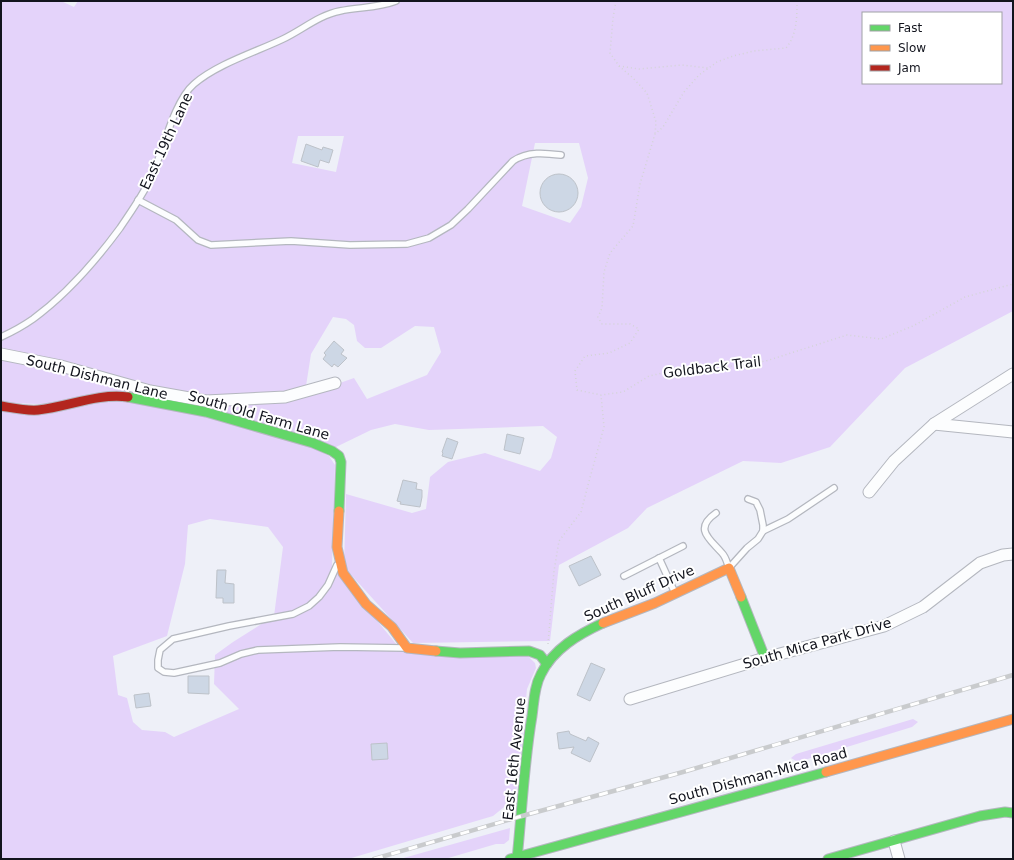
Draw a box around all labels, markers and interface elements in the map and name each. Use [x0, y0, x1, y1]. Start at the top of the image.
legend [862, 12, 1002, 84]
text: Fast [898, 21, 922, 35]
text: Slow [898, 41, 926, 55]
text: Jam [897, 61, 921, 75]
street label: East 19th Lane [137, 90, 195, 192]
street label: South Dishman Lane [25, 352, 169, 402]
street label: Goldback Trail [662, 353, 762, 381]
street label: South Old Farm Lane [187, 387, 331, 443]
street label: South Bluff Drive [581, 562, 697, 624]
street label: South Mica Park Drive [741, 614, 893, 672]
street label: East 16th Avenue [500, 697, 528, 821]
street label: South Dishman-Mica Road [667, 744, 849, 808]

